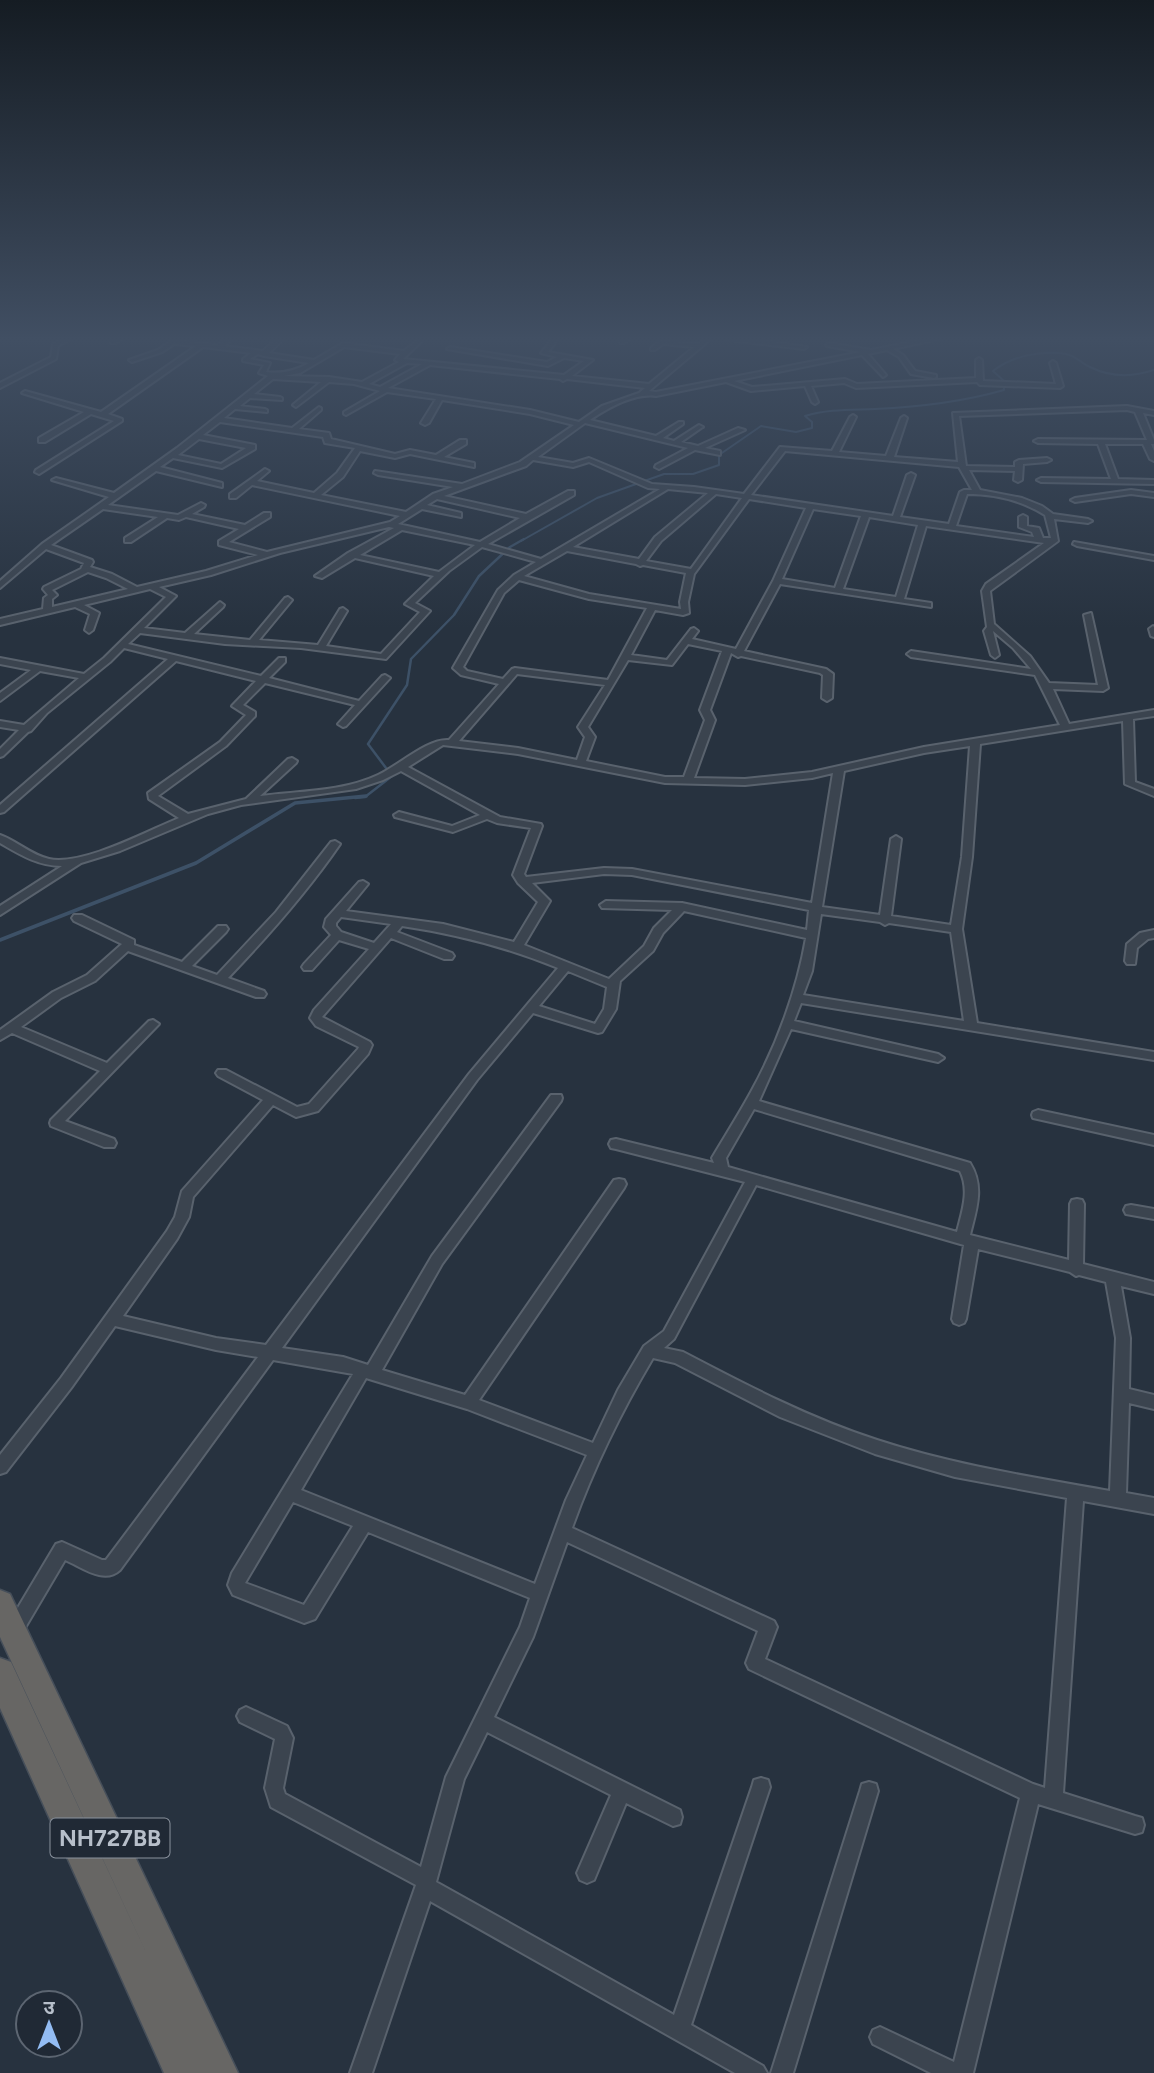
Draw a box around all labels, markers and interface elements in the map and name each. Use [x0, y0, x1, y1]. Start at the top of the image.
road number: NH727BB [50, 1818, 170, 1857]
north arrow [14, 1989, 84, 2059]
text: उ [43, 1996, 55, 2019]

